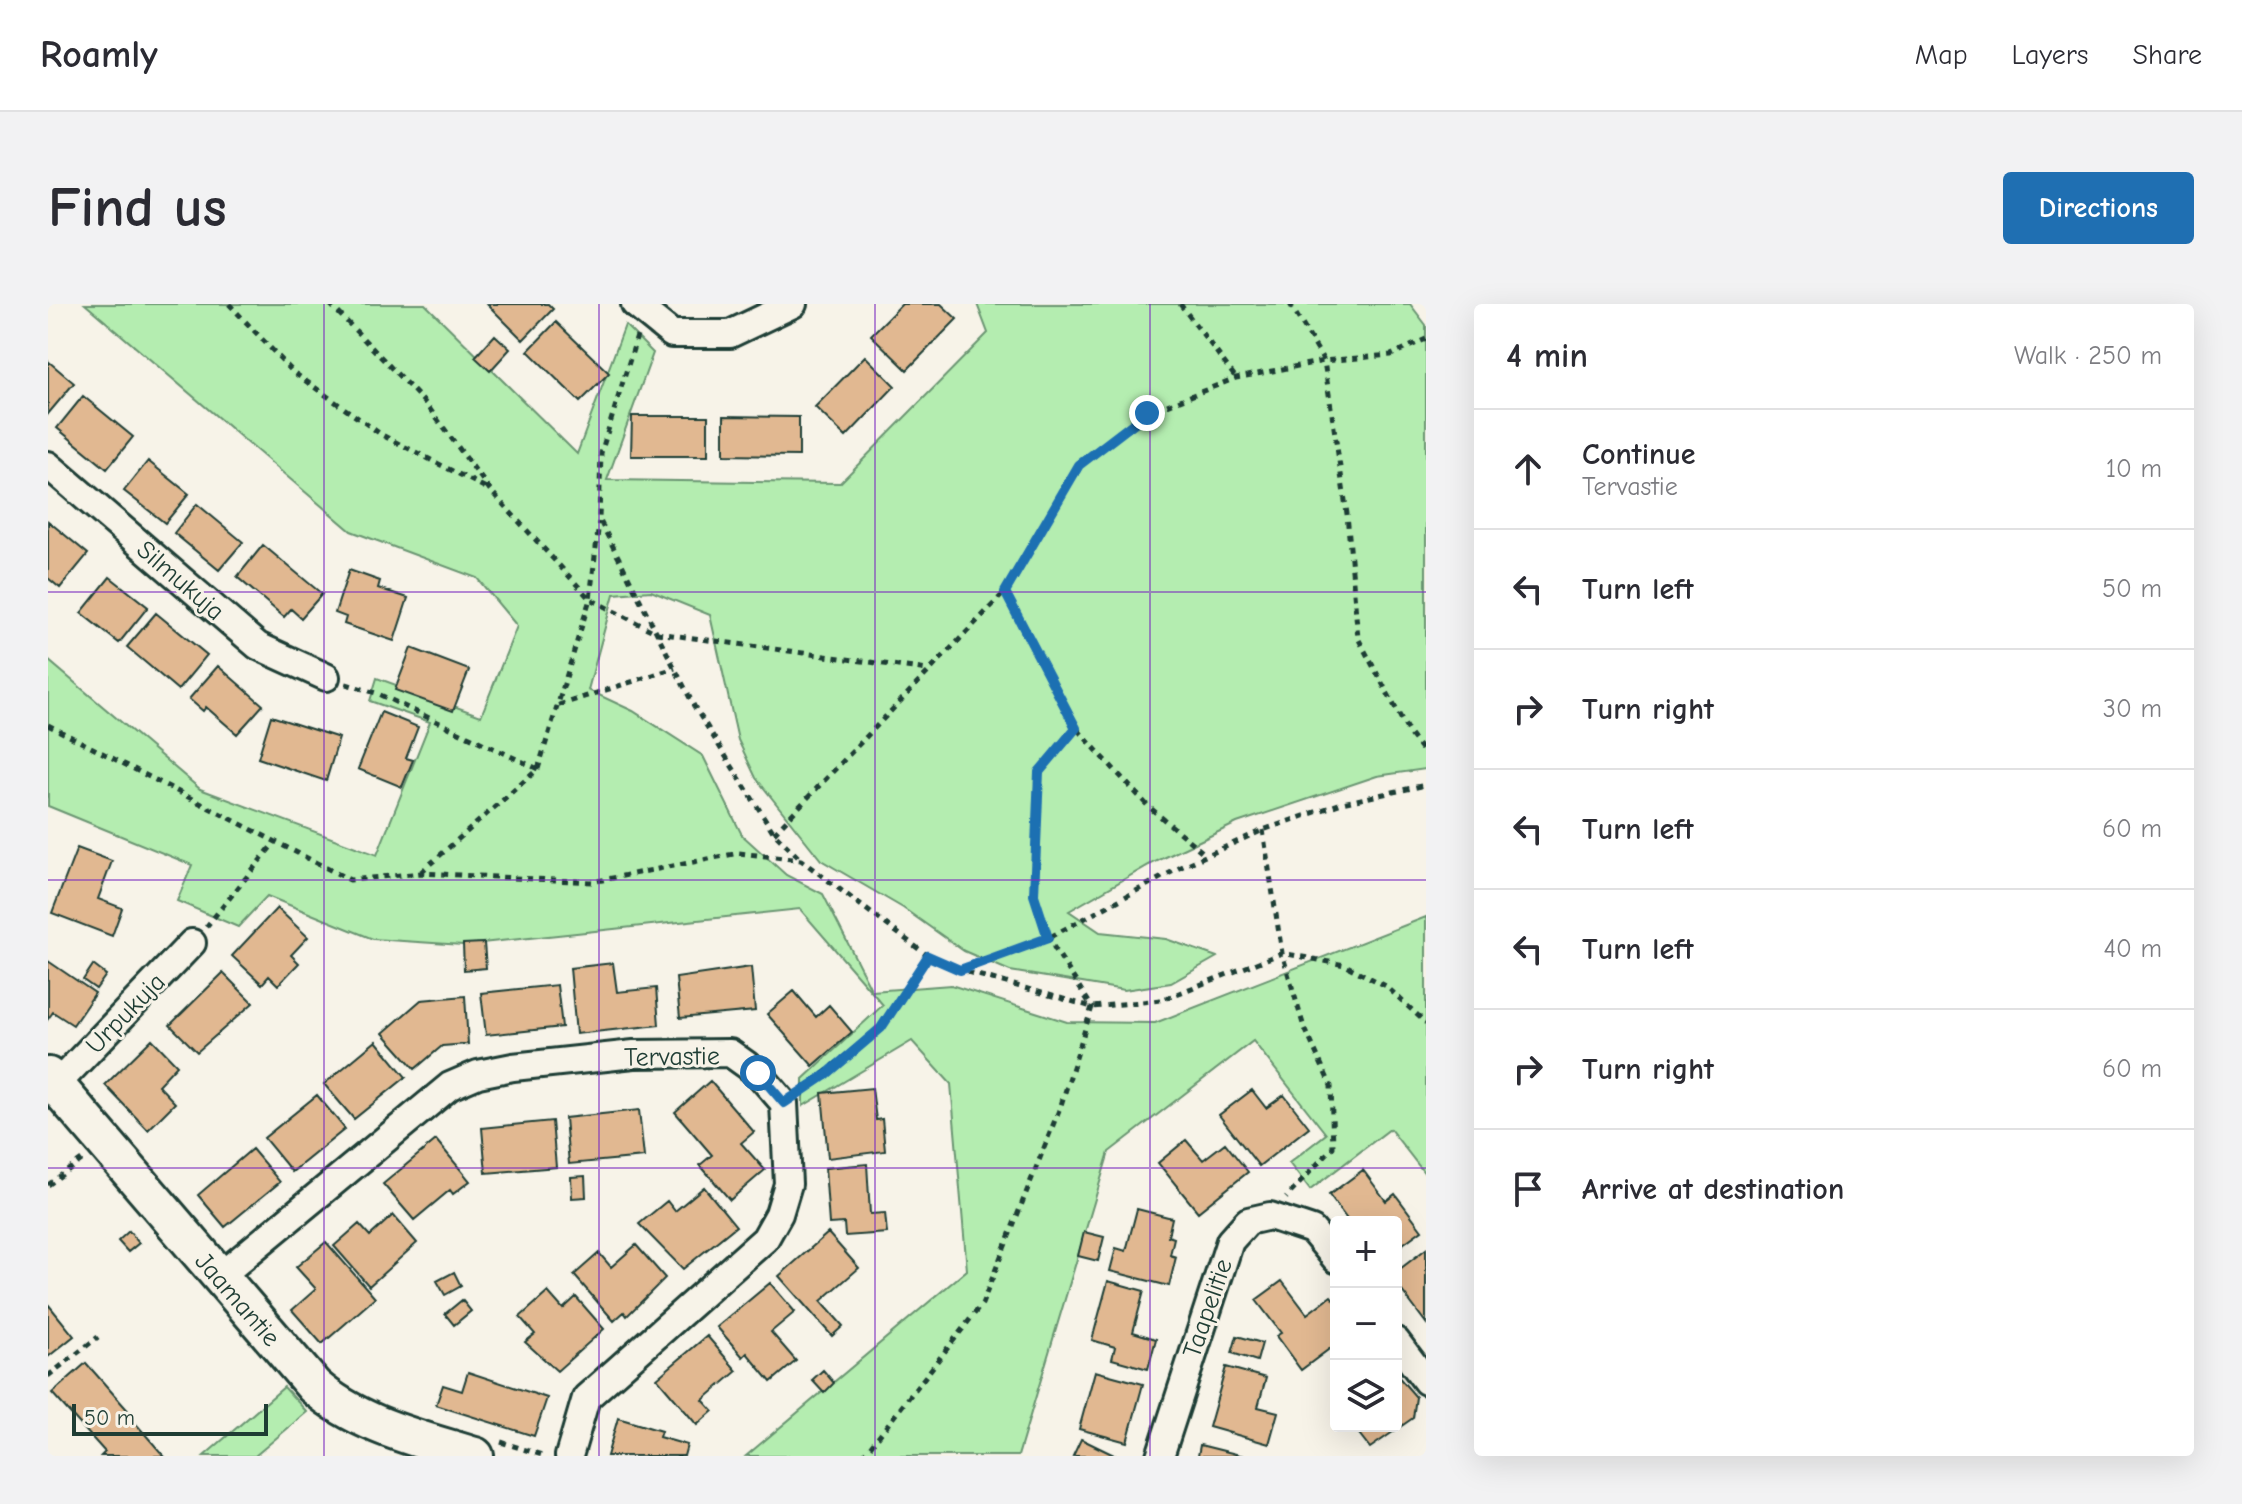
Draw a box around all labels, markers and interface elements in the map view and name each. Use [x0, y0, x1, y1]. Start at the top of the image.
text: Roamly [40, 33, 158, 77]
text: Map [1915, 39, 1968, 71]
text: Layers [2012, 39, 2088, 71]
text: Share [2132, 39, 2202, 71]
button: Directions [2003, 172, 2194, 244]
text: Find us [48, 176, 227, 240]
text: 4 min [1506, 336, 1588, 376]
text: Walk · 250 m [2014, 341, 2162, 371]
route end [1129, 395, 1165, 431]
text: Continue [1582, 437, 1696, 472]
icon: ahead [1506, 447, 1550, 491]
text: 10 m [2106, 454, 2162, 484]
text: Tervastie [1582, 472, 1678, 502]
street label: Silmukuja [130, 535, 230, 627]
icon: left [1506, 567, 1550, 611]
text: Turn left [1582, 572, 1694, 607]
text: 50 m [2102, 574, 2162, 604]
icon: right [1506, 687, 1550, 731]
text: Turn right [1582, 692, 1714, 727]
text: 30 m [2103, 694, 2162, 724]
icon: left [1506, 807, 1550, 851]
text: Turn left [1582, 812, 1694, 847]
text: 60 m [2102, 814, 2162, 844]
icon: left [1506, 927, 1550, 971]
text: Turn left [1582, 932, 1694, 967]
text: 40 m [2103, 934, 2162, 964]
street label: Urpukuja [80, 967, 172, 1060]
street label: Tervastie [624, 1041, 720, 1073]
icon: right [1506, 1047, 1550, 1091]
text: Turn right [1582, 1052, 1714, 1087]
text: 60 m [2102, 1054, 2162, 1084]
route start [740, 1055, 776, 1091]
icon: arrive [1506, 1167, 1550, 1211]
text: Arrive at destination [1582, 1172, 1844, 1207]
map controls [1330, 1216, 1402, 1432]
button: + [1330, 1216, 1402, 1288]
street label: Jaamantie [188, 1247, 286, 1353]
street label: Taapelitie [1177, 1255, 1239, 1362]
button: − [1330, 1288, 1402, 1360]
button: layers [1330, 1360, 1402, 1432]
scale bar [72, 1400, 268, 1436]
text: 50 m [84, 1405, 135, 1431]

